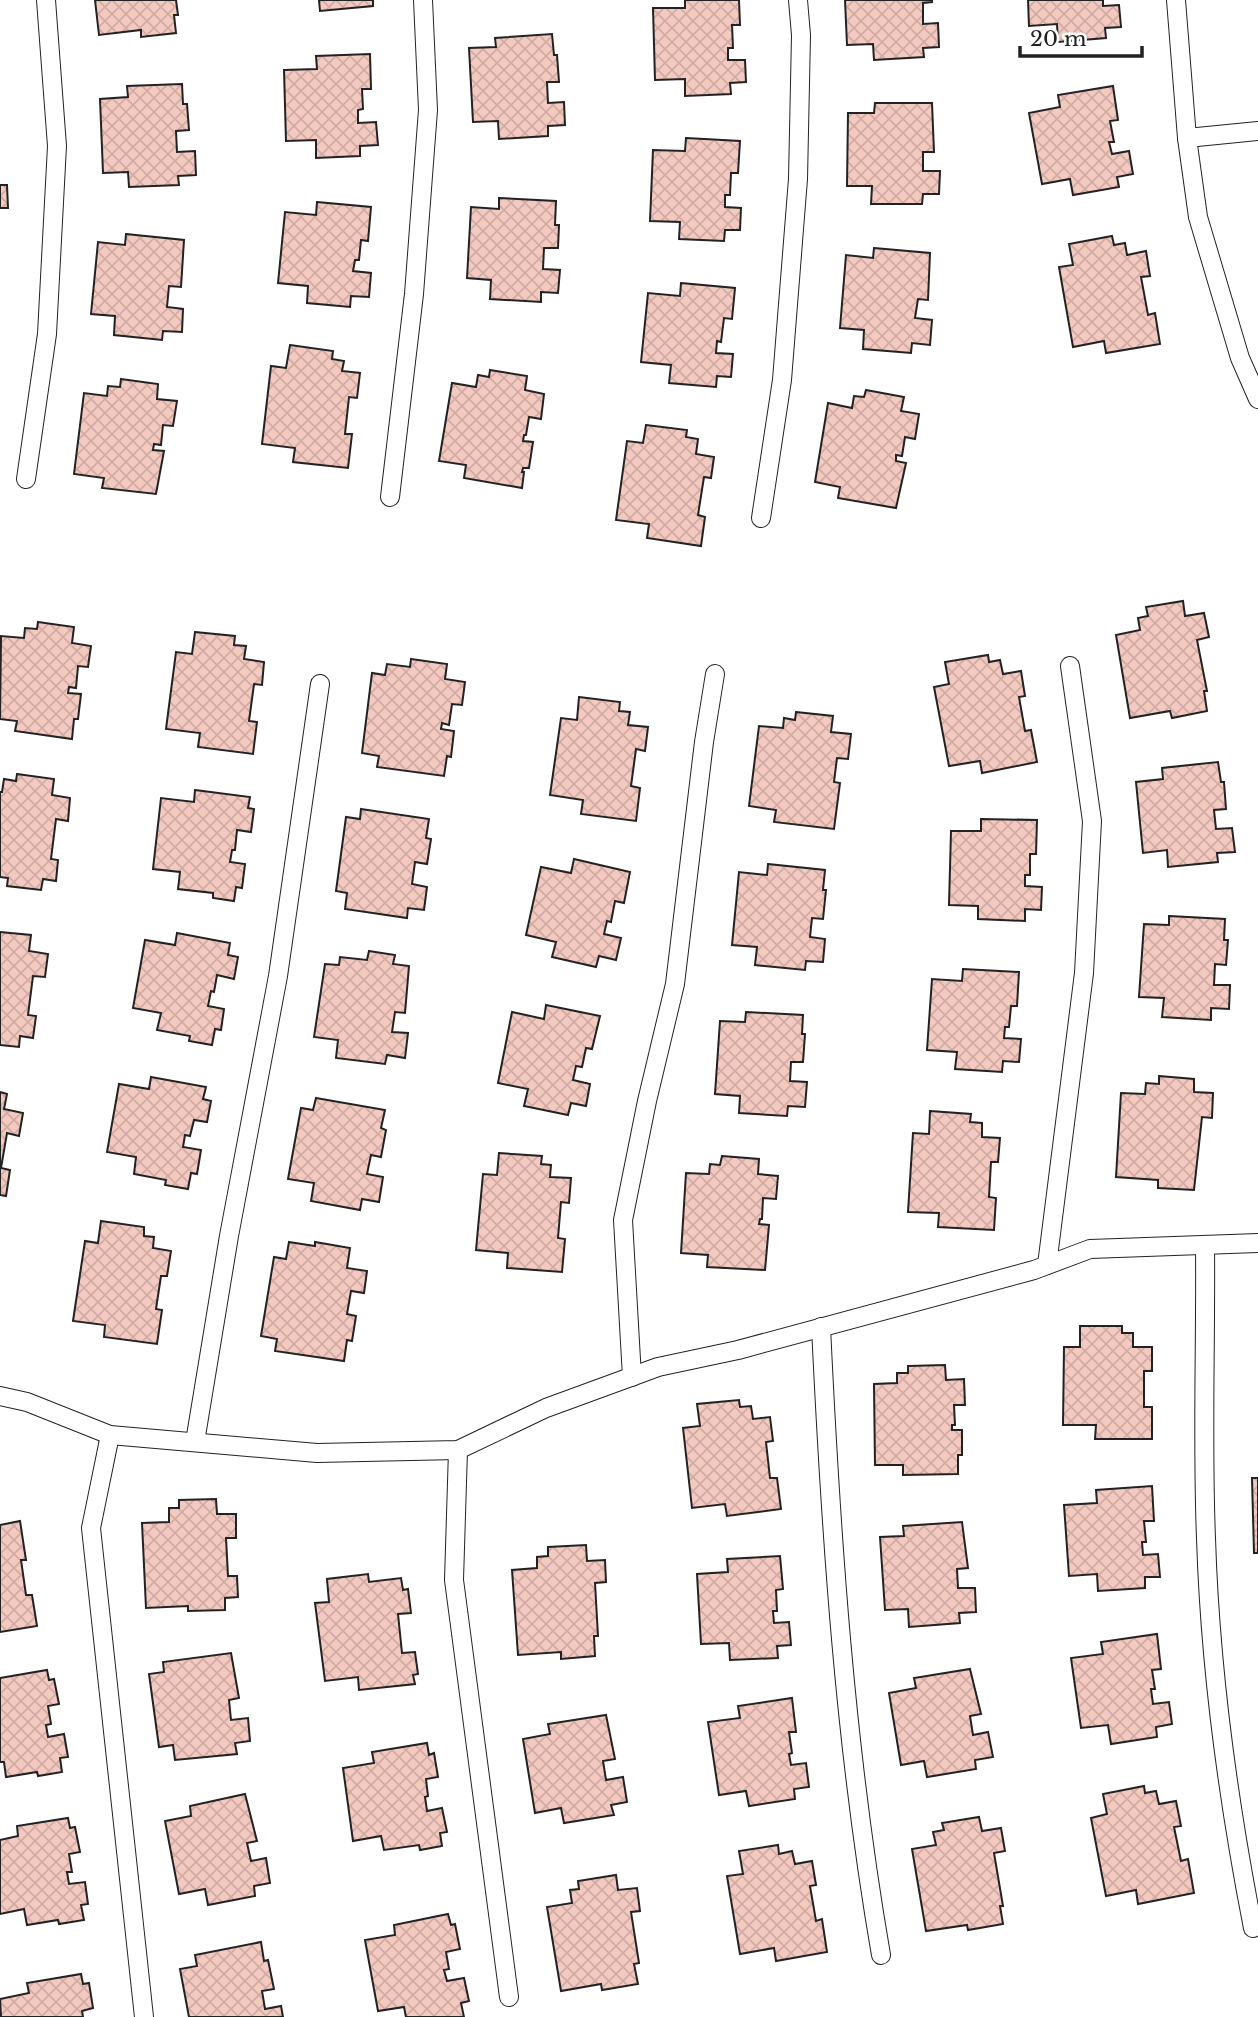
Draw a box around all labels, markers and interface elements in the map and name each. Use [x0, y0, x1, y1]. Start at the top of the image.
scale bar [1020, 14, 1142, 58]
text: 20 m [1030, 26, 1087, 52]

